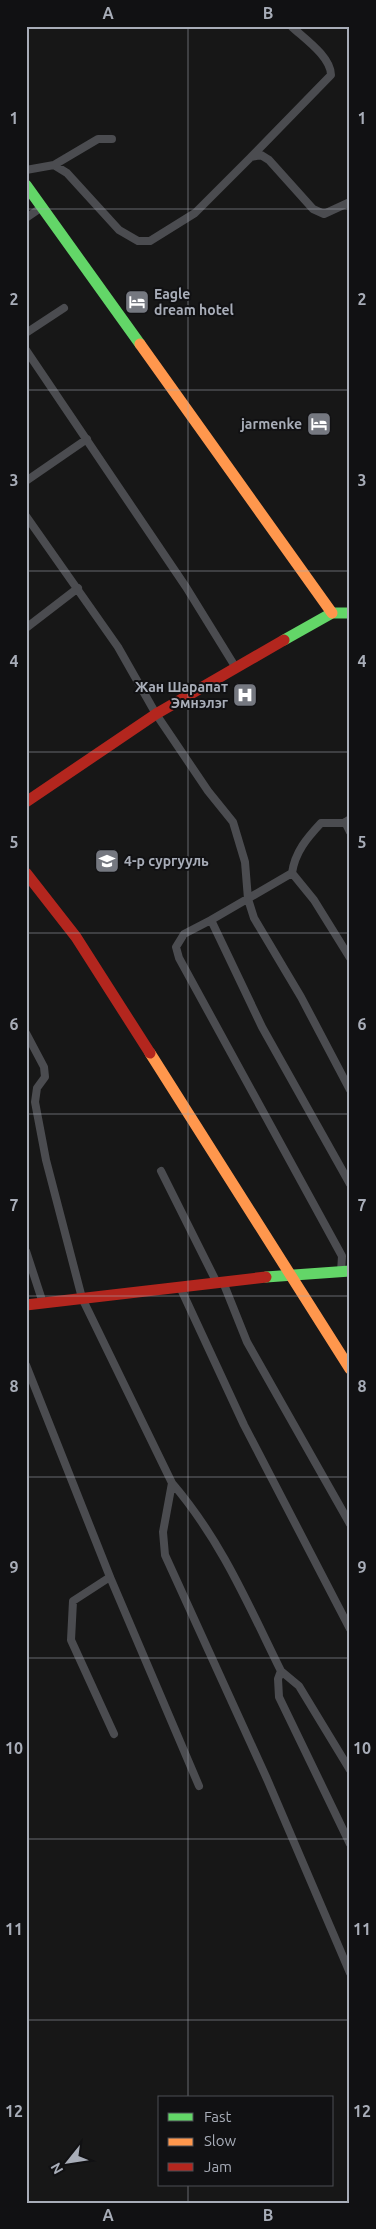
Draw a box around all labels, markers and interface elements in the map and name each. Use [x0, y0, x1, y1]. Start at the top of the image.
text: A [102, 4, 114, 22]
text: B [263, 4, 273, 22]
text: 1 [9, 109, 19, 127]
text: 1 [357, 109, 367, 127]
place label: Eagle dream hotel [154, 286, 234, 318]
hotel icon: Eagle dream hotel [124, 289, 150, 315]
text: 2 [9, 290, 19, 308]
text: 2 [357, 290, 367, 308]
hotel icon: jarmenke [306, 411, 332, 437]
place label: jarmenke [240, 416, 302, 432]
text: 3 [9, 471, 19, 489]
text: 3 [357, 471, 367, 489]
text: 4 [9, 652, 19, 670]
text: 4 [357, 652, 367, 670]
place label: Жан Шарапат Эмнэлэг [135, 679, 229, 711]
hospital icon: Жан Шарапат Эмнэлэг [232, 682, 258, 708]
text: 5 [9, 833, 19, 851]
text: 5 [357, 833, 367, 851]
school or university icon: 4-р сургууль [94, 848, 120, 874]
place label: 4-р сургууль [124, 853, 209, 869]
text: 6 [9, 1015, 19, 1033]
text: 6 [357, 1015, 367, 1033]
text: 7 [9, 1196, 19, 1214]
text: 7 [357, 1196, 367, 1214]
text: 8 [9, 1377, 19, 1395]
text: 8 [357, 1377, 367, 1395]
text: 9 [9, 1558, 19, 1576]
text: 9 [357, 1558, 367, 1576]
text: 10 [5, 1739, 23, 1757]
text: 10 [353, 1739, 371, 1757]
text: 11 [5, 1920, 23, 1938]
text: 11 [353, 1920, 371, 1938]
legend [158, 2096, 334, 2186]
text: 12 [5, 2102, 23, 2120]
text: 12 [353, 2102, 371, 2120]
text: Fast [204, 2108, 232, 2125]
text: Slow [204, 2132, 237, 2149]
north arrow [42, 2136, 92, 2186]
text: Jam [204, 2158, 232, 2175]
text: N [47, 2160, 66, 2177]
text: A [102, 2206, 114, 2224]
text: B [263, 2206, 273, 2224]

